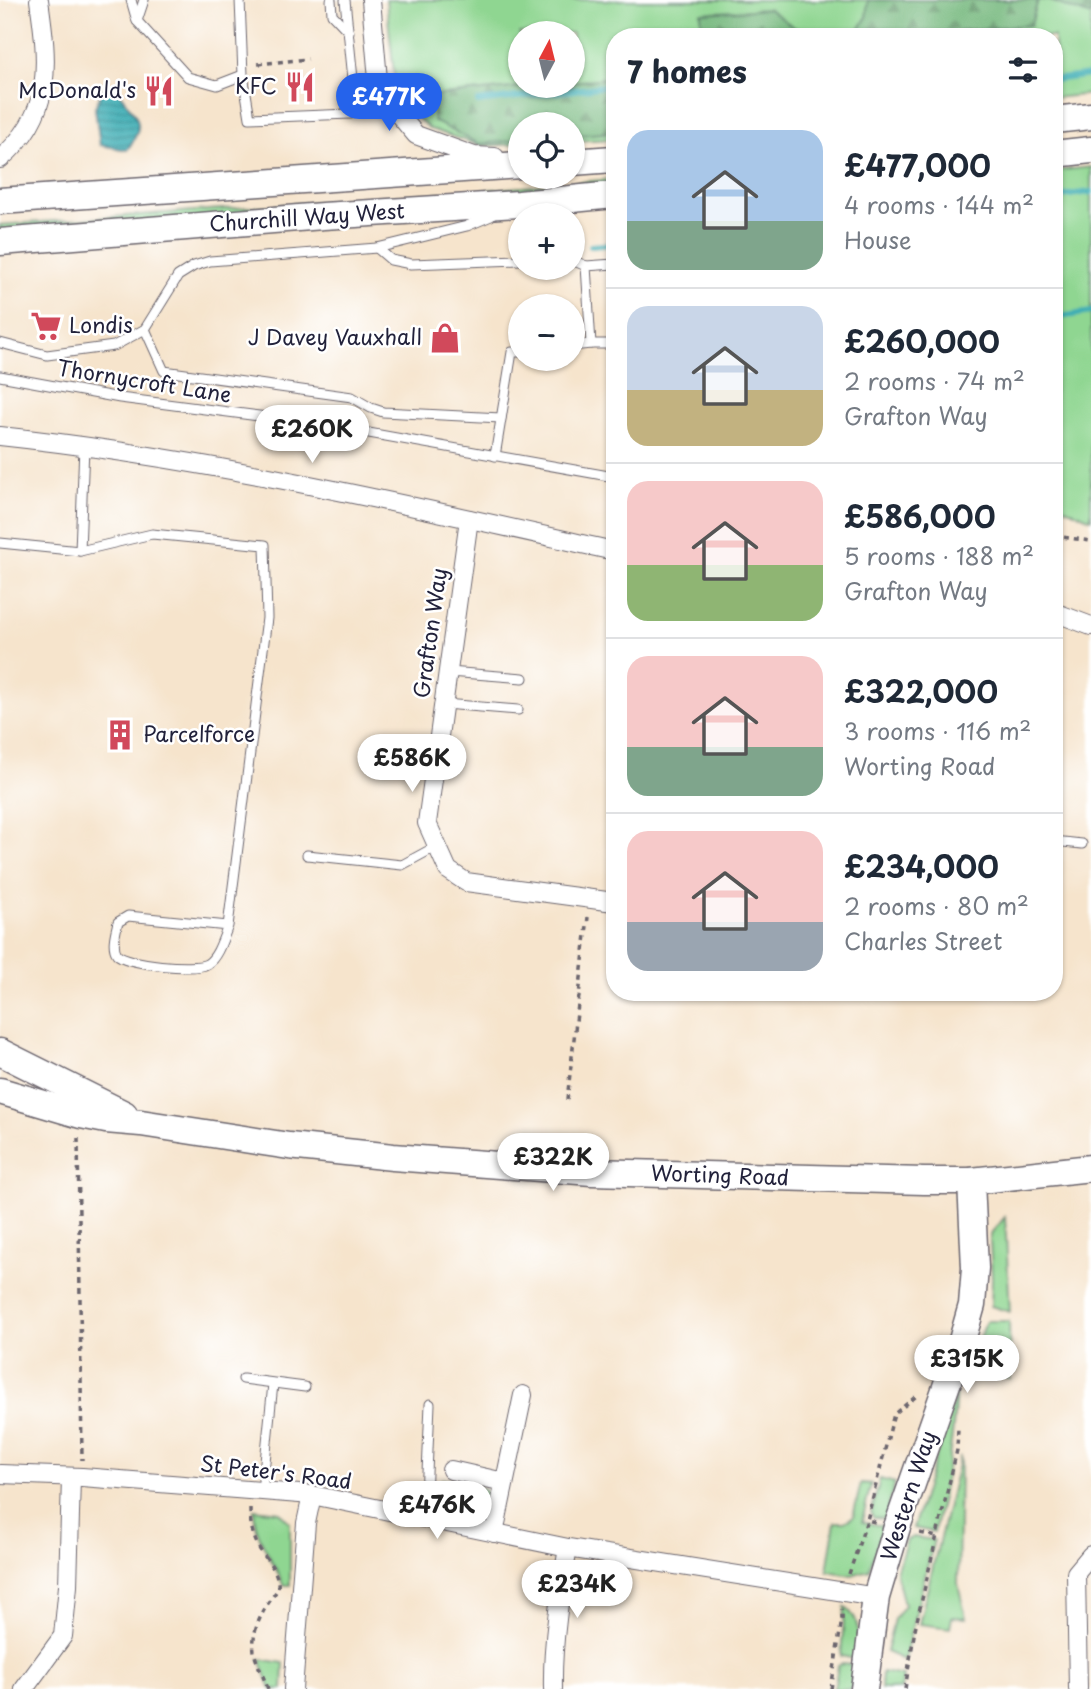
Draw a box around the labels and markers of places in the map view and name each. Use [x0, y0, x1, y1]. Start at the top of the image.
place label: KFC [235, 69, 277, 101]
restaurant icon: KFC [283, 70, 317, 104]
place label: McDonald's [18, 73, 136, 105]
restaurant icon: McDonald's [142, 74, 176, 108]
pin: £477K [340, 74, 438, 133]
place label: Londis [69, 308, 133, 340]
supermarket icon: Londis [29, 309, 63, 343]
place label: J Davey Vauxhall [248, 320, 422, 352]
shop icon: J Davey Vauxhall [428, 321, 462, 355]
pin: £260K [263, 406, 361, 465]
place label: Parcelforce [143, 717, 255, 749]
building icon: Parcelforce [103, 718, 137, 752]
pin: £586K [363, 734, 461, 794]
pin: £322K [504, 1134, 602, 1193]
pin: £315K [918, 1336, 1016, 1395]
pin: £476K [388, 1482, 486, 1541]
pin: £234K [528, 1560, 626, 1620]

